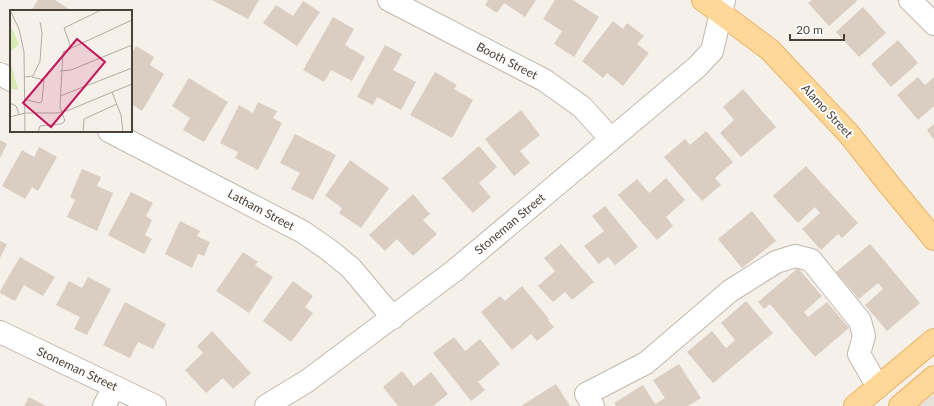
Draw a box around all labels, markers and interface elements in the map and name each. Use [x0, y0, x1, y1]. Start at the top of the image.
inset map [10, 10, 132, 132]
scale bar [790, 16, 844, 42]
text: 20 m [796, 22, 823, 37]
street label: Booth Street [474, 39, 541, 83]
street label: Alamo Street [799, 81, 857, 141]
street label: Latham Street [225, 186, 298, 234]
street label: Stoneman Street [471, 189, 549, 257]
street label: Stoneman Street [34, 343, 121, 394]

